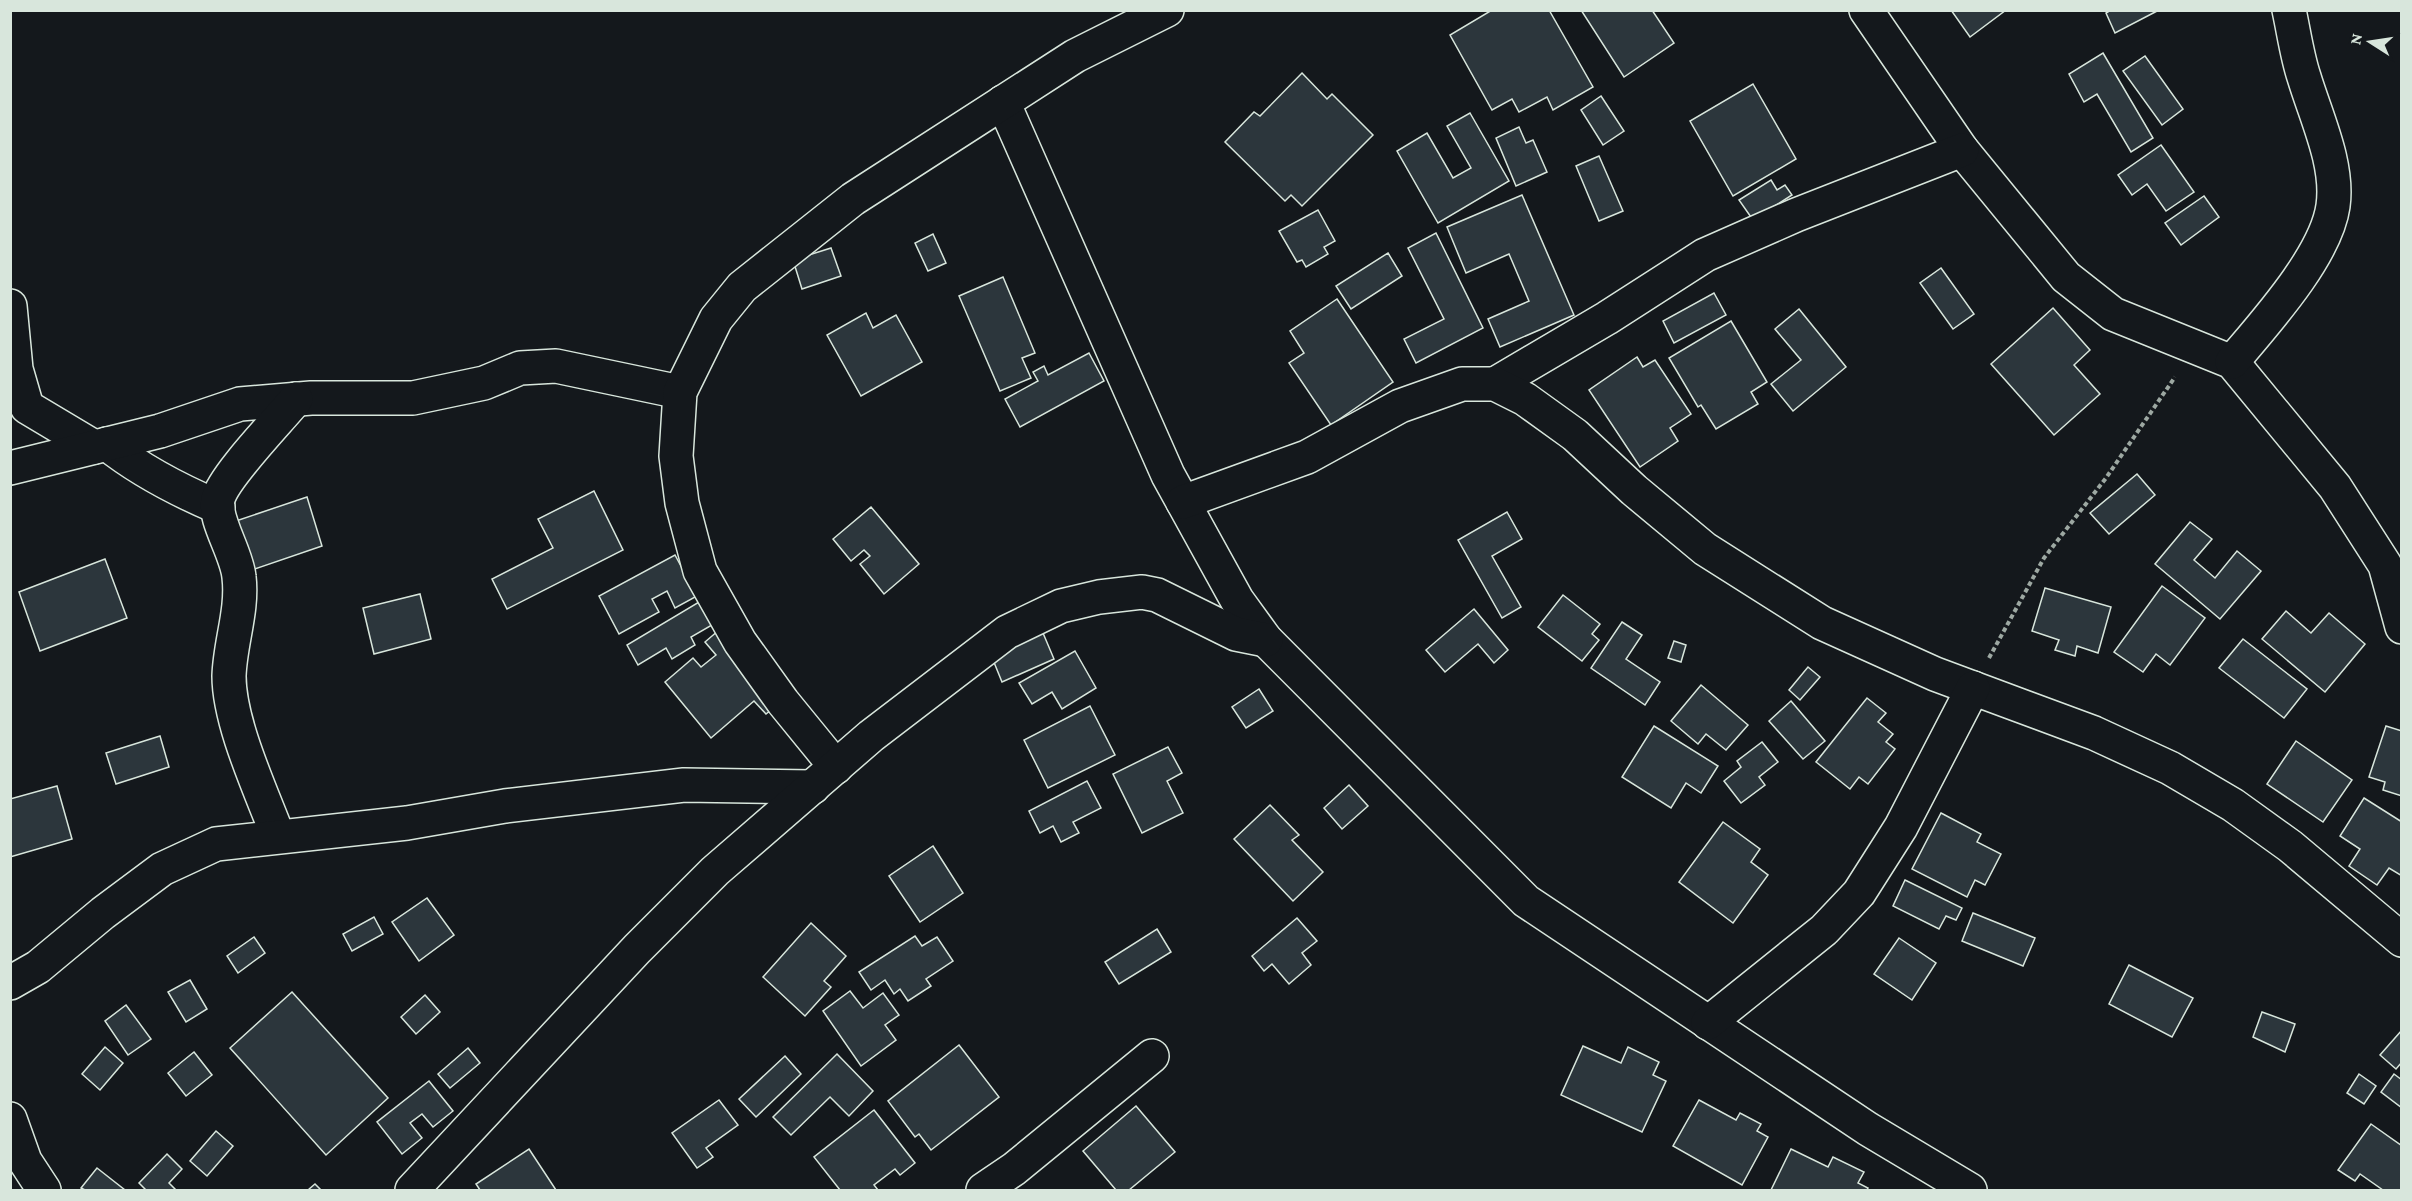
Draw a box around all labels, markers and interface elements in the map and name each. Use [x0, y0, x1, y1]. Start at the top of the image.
north arrow [2340, 12, 2400, 72]
text: N [2346, 32, 2365, 46]

